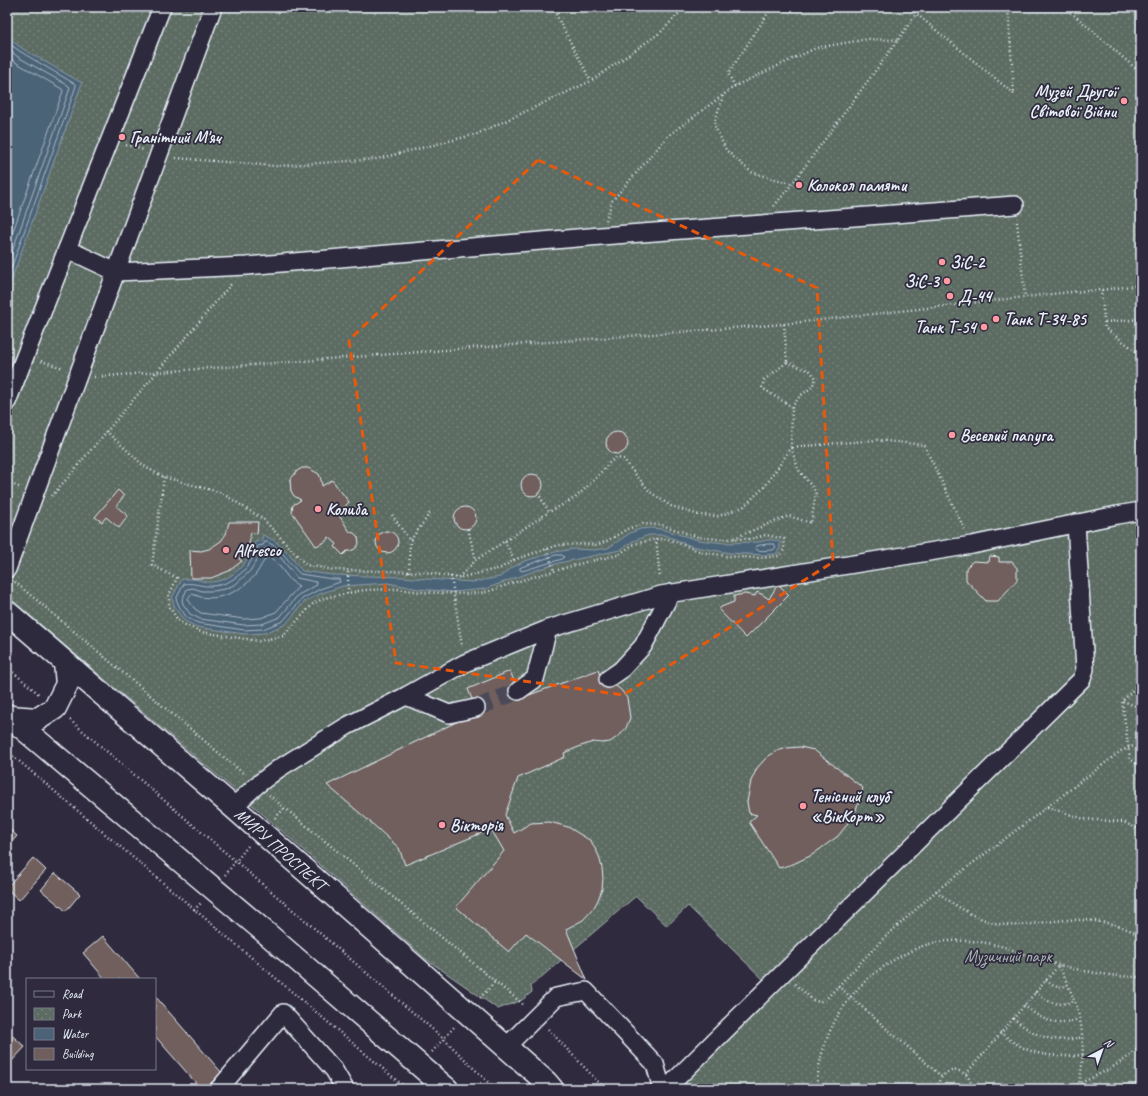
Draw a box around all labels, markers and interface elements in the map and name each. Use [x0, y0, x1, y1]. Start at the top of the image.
place label: Музей Другої Світової Війни [1029, 81, 1120, 122]
marker: Музей Другої Світової Війни [1119, 96, 1129, 106]
place label: Гранітний М'яч [130, 127, 223, 148]
marker: Гранітний М'яч [117, 132, 127, 142]
place label: Колокол памяти [807, 175, 908, 196]
marker: Колокол памяти [794, 180, 804, 190]
place label: ЗіС-2 [950, 252, 986, 273]
marker: ЗіС-2 [937, 257, 947, 267]
place label: ЗіС-3 [905, 271, 940, 292]
marker: ЗіС-3 [942, 276, 952, 286]
place label: Д-44 [958, 286, 994, 307]
marker: Д-44 [945, 291, 955, 301]
place label: Танк Т-34-85 [1004, 309, 1087, 330]
marker: Танк Т-34-85 [991, 314, 1001, 324]
place label: Танк Т-54 [915, 317, 978, 338]
marker: Танк Т-54 [979, 322, 989, 332]
place label: Веселий папуга [960, 425, 1054, 446]
marker: Веселий папуга [947, 430, 957, 440]
place label: Колиба [326, 499, 368, 520]
marker: Колиба [313, 504, 323, 514]
place label: Alfresco [234, 540, 283, 561]
marker: Alfresco [221, 545, 231, 555]
place label: Тенісний клуб «ВікКорт» [811, 786, 894, 827]
marker: Тенісний клуб «ВікКорт» [798, 801, 808, 811]
street label: МИРУ ПРОСПЕКТ [230, 803, 334, 898]
place label: Вікторія [450, 815, 504, 836]
marker: Вікторія [437, 820, 447, 830]
park label: Музичний парк [964, 946, 1053, 968]
legend [26, 978, 156, 1070]
text: Road [62, 986, 84, 1002]
text: Park [62, 1006, 83, 1022]
text: Water [62, 1026, 90, 1042]
north arrow [1082, 1030, 1122, 1070]
text: N [1101, 1035, 1117, 1051]
text: Building [62, 1046, 94, 1062]

